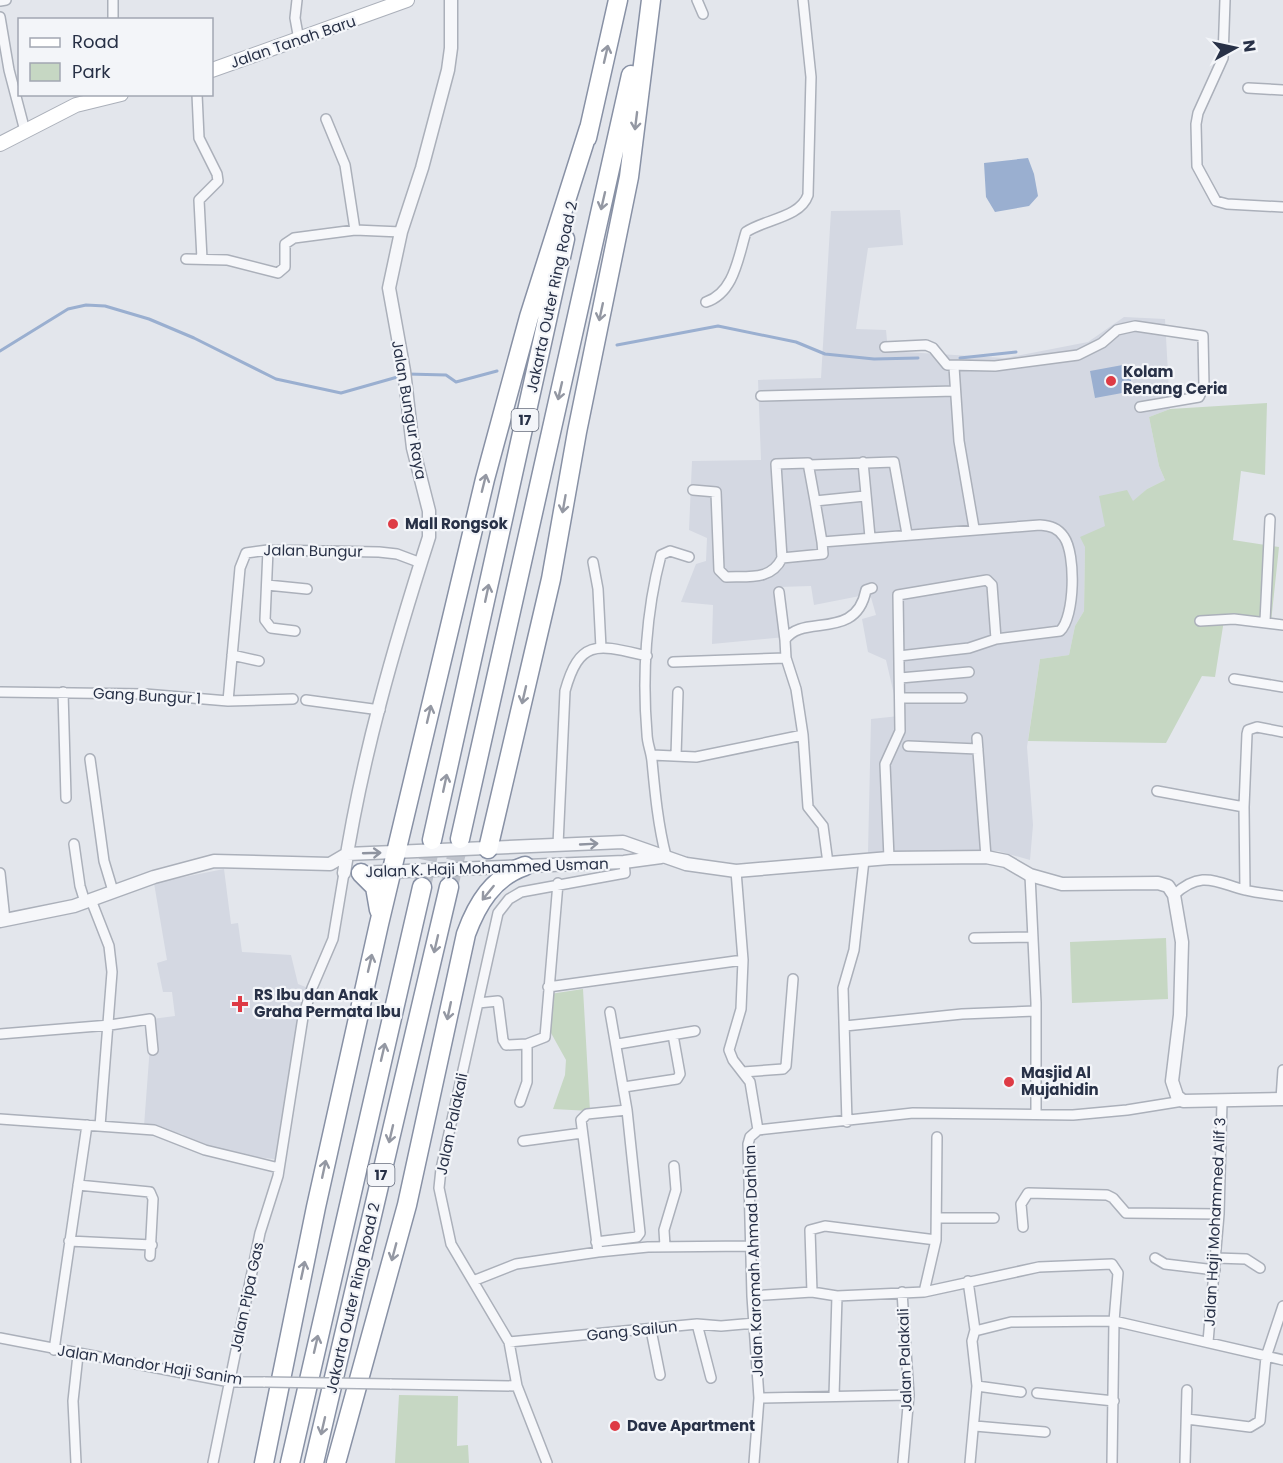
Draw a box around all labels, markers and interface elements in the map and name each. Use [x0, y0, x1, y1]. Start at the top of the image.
street label: Jalan Tanah Baru [227, 10, 358, 73]
legend [18, 18, 213, 96]
north arrow [1205, 18, 1265, 78]
text: Road [72, 29, 119, 54]
text: N [1237, 38, 1262, 54]
one-way arrow [601, 45, 612, 64]
text: Park [72, 59, 111, 84]
one-way arrow [630, 110, 641, 130]
one-way arrow [597, 190, 608, 210]
street label: Jakarta Outer Ring Road 2 [521, 199, 582, 394]
one-way arrow [595, 302, 606, 322]
street label: Jalan Bungur Raya [387, 339, 432, 481]
place label: Kolam Renang Ceria [1123, 361, 1228, 399]
marker: Kolam Renang Ceria [1104, 374, 1118, 388]
one-way arrow [554, 381, 566, 400]
road number: 17 [512, 409, 538, 431]
one-way arrow [479, 474, 491, 493]
one-way arrow [558, 493, 569, 513]
place label: Mall Rongsok [405, 513, 509, 534]
marker: Mall Rongsok [386, 517, 400, 531]
street label: Jalan Bungur [263, 539, 363, 562]
one-way arrow [481, 584, 493, 603]
street label: Gang Bungur 1 [93, 682, 202, 709]
one-way arrow [518, 685, 530, 704]
one-way arrow [424, 705, 435, 724]
one-way arrow [439, 774, 451, 793]
one-way arrow [578, 838, 598, 849]
one-way arrow [361, 848, 381, 859]
street label: Jalan K. Haji Mohammed Usman [365, 853, 609, 882]
one-way arrow [481, 885, 494, 901]
one-way arrow [429, 934, 441, 953]
one-way arrow [365, 954, 376, 973]
place label: RS Ibu dan Anak Graha Permata Ibu [254, 984, 401, 1022]
marker: RS Ibu dan Anak Graha Permata Ibu [231, 995, 249, 1013]
one-way arrow [443, 1001, 454, 1021]
one-way arrow [378, 1043, 389, 1062]
place label: Masjid Al Mujahidin [1021, 1062, 1099, 1100]
street label: Jalan Palakali [430, 1071, 473, 1177]
marker: Masjid Al Mujahidin [1002, 1075, 1016, 1089]
street label: Jalan Haji Mohammed Alif 3 [1199, 1117, 1230, 1327]
one-way arrow [385, 1124, 397, 1143]
street label: Jalan Karomah Ahmad Dahlan [739, 1145, 768, 1377]
one-way arrow [319, 1160, 330, 1180]
road number: 17 [368, 1164, 394, 1186]
street label: Jakarta Outer Ring Road 2 [320, 1200, 385, 1395]
street label: Jalan Pipa Gas [225, 1240, 268, 1354]
one-way arrow [388, 1242, 400, 1261]
one-way arrow [298, 1260, 309, 1280]
street label: Jalan Palakali [892, 1308, 917, 1412]
street label: Gang Sailun [586, 1315, 678, 1346]
one-way arrow [311, 1335, 323, 1354]
street label: Jalan Mandor Haji Sanim [56, 1339, 244, 1390]
place label: Dave Apartment [627, 1415, 755, 1436]
one-way arrow [316, 1416, 328, 1435]
marker: Dave Apartment [608, 1419, 622, 1433]

